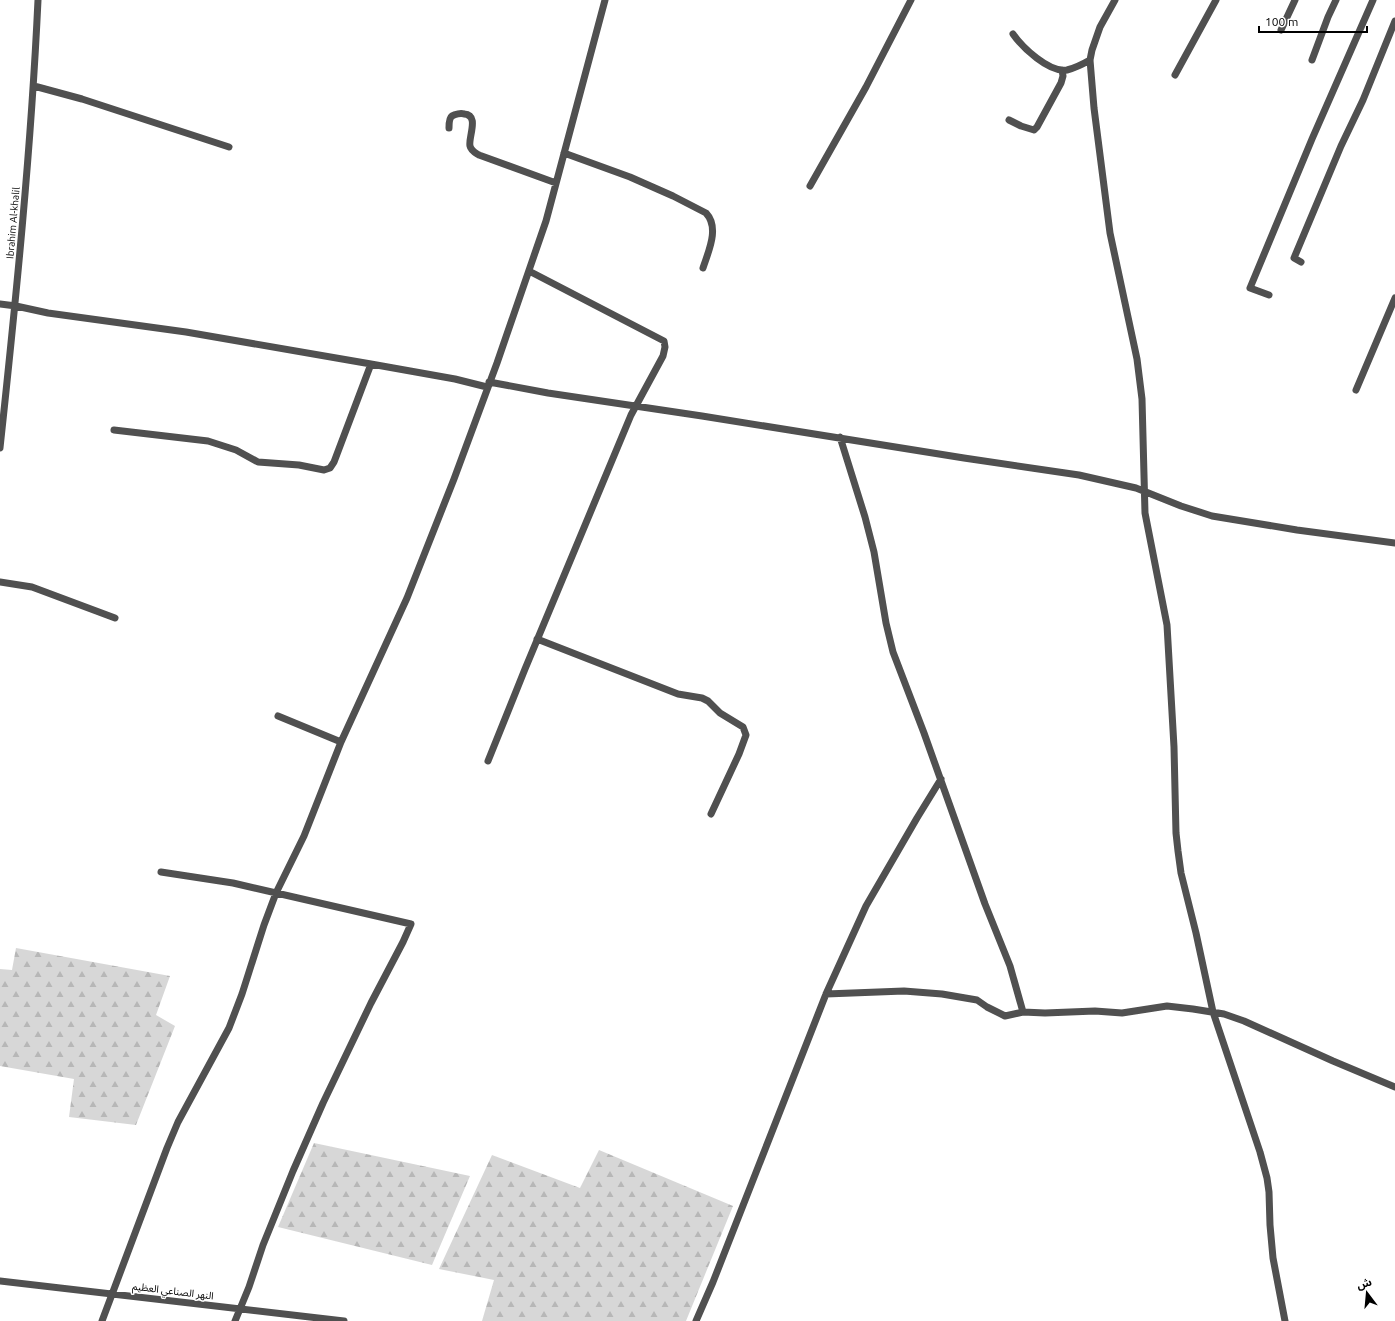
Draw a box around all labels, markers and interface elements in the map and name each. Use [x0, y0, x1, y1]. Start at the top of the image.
scale bar [1259, 8, 1367, 34]
text: 100 m [1265, 15, 1298, 28]
street label: Ibrahim Al-khalil [4, 186, 22, 259]
north arrow [1347, 1273, 1387, 1313]
text: ش [1355, 1276, 1373, 1292]
street label: النهر الصناعي العظيم [131, 1281, 214, 1304]

